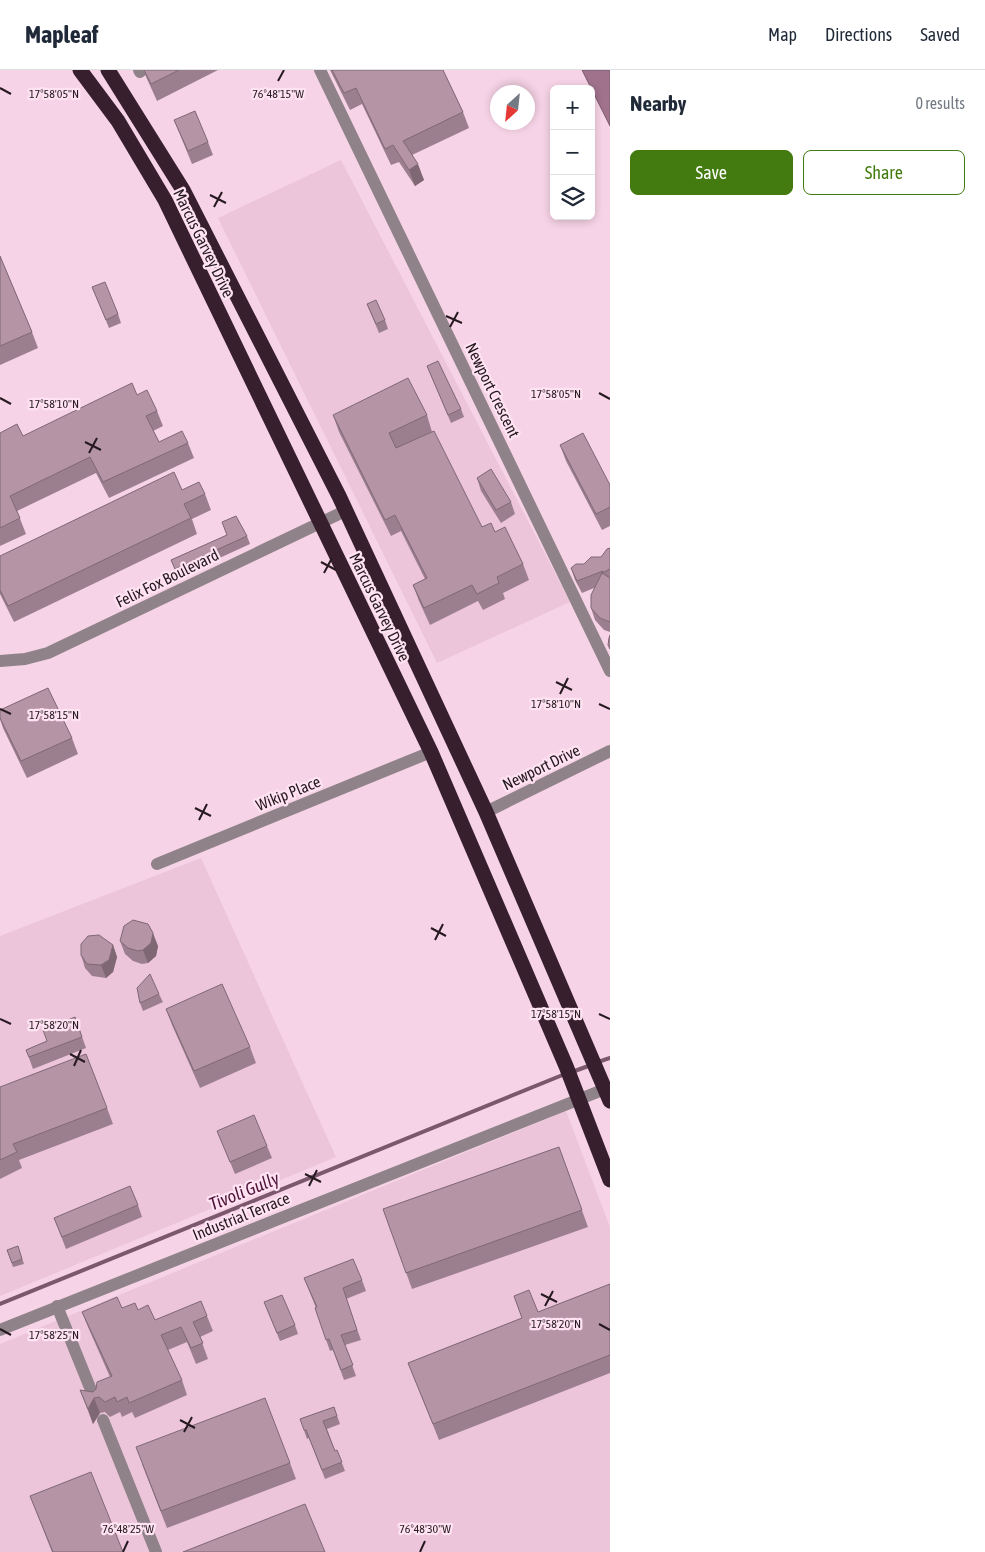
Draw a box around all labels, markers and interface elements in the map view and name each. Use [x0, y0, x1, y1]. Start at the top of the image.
text: Mapleaf [25, 21, 98, 48]
text: Map [768, 24, 797, 45]
text: Directions [825, 24, 892, 45]
text: Saved [920, 24, 960, 45]
north arrow [490, 85, 535, 130]
map controls [550, 85, 595, 220]
button: + [550, 85, 595, 130]
text: 17°58'05"N [29, 87, 79, 101]
text: 76°48'15"W [252, 87, 304, 101]
text: Nearby [630, 91, 686, 115]
text: 0 results [915, 94, 965, 112]
button: − [550, 130, 595, 175]
button: Save [630, 150, 793, 195]
button: Share [803, 150, 965, 195]
button: layers [550, 175, 595, 220]
street label: Marcus Garvey Drive [169, 186, 238, 301]
street label: Newport Crescent [461, 340, 524, 441]
text: 17°58'05"N [531, 387, 581, 401]
text: 17°58'10"N [29, 397, 79, 411]
street label: Felix Fox Boulevard [113, 545, 221, 611]
street label: Marcus Garvey Drive [345, 550, 414, 665]
text: 17°58'10"N [531, 697, 581, 711]
text: 17°58'15"N [29, 708, 79, 722]
street label: Newport Drive [499, 741, 583, 794]
street label: Wikip Place [253, 772, 323, 815]
text: 17°58'15"N [531, 1007, 581, 1021]
text: 17°58'20"N [29, 1018, 79, 1032]
water label: Tivoli Gully [206, 1167, 283, 1215]
street label: Industrial Terrace [190, 1188, 292, 1244]
text: 17°58'20"N [531, 1317, 581, 1331]
text: 17°58'25"N [29, 1328, 79, 1342]
text: 76°48'25"W [102, 1522, 154, 1536]
text: 76°48'30"W [399, 1522, 451, 1536]

